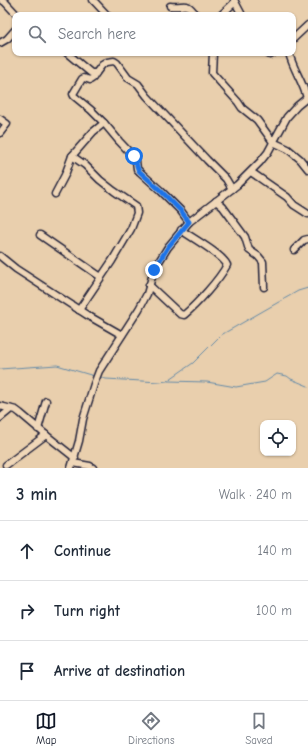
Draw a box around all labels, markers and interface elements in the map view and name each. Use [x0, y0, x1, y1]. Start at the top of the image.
search box [12, 12, 296, 56]
icon: search [26, 23, 48, 45]
text: Search here [58, 25, 136, 43]
route start [125, 147, 143, 165]
route end [145, 261, 163, 279]
map controls [260, 420, 296, 456]
button: locate [260, 420, 296, 456]
text: 3 min [16, 485, 57, 504]
text: Walk · 240 m [219, 487, 292, 502]
icon: ahead [16, 540, 38, 562]
text: Continue [54, 542, 111, 560]
text: 140 m [258, 543, 292, 558]
icon: right [16, 600, 38, 622]
text: Turn right [54, 602, 120, 620]
text: 100 m [256, 603, 292, 618]
icon: arrive [16, 660, 38, 682]
text: Arrive at destination [54, 662, 185, 680]
tab: Map [35, 710, 57, 747]
tab: Directions [128, 710, 175, 747]
tab: Saved [245, 710, 273, 747]

